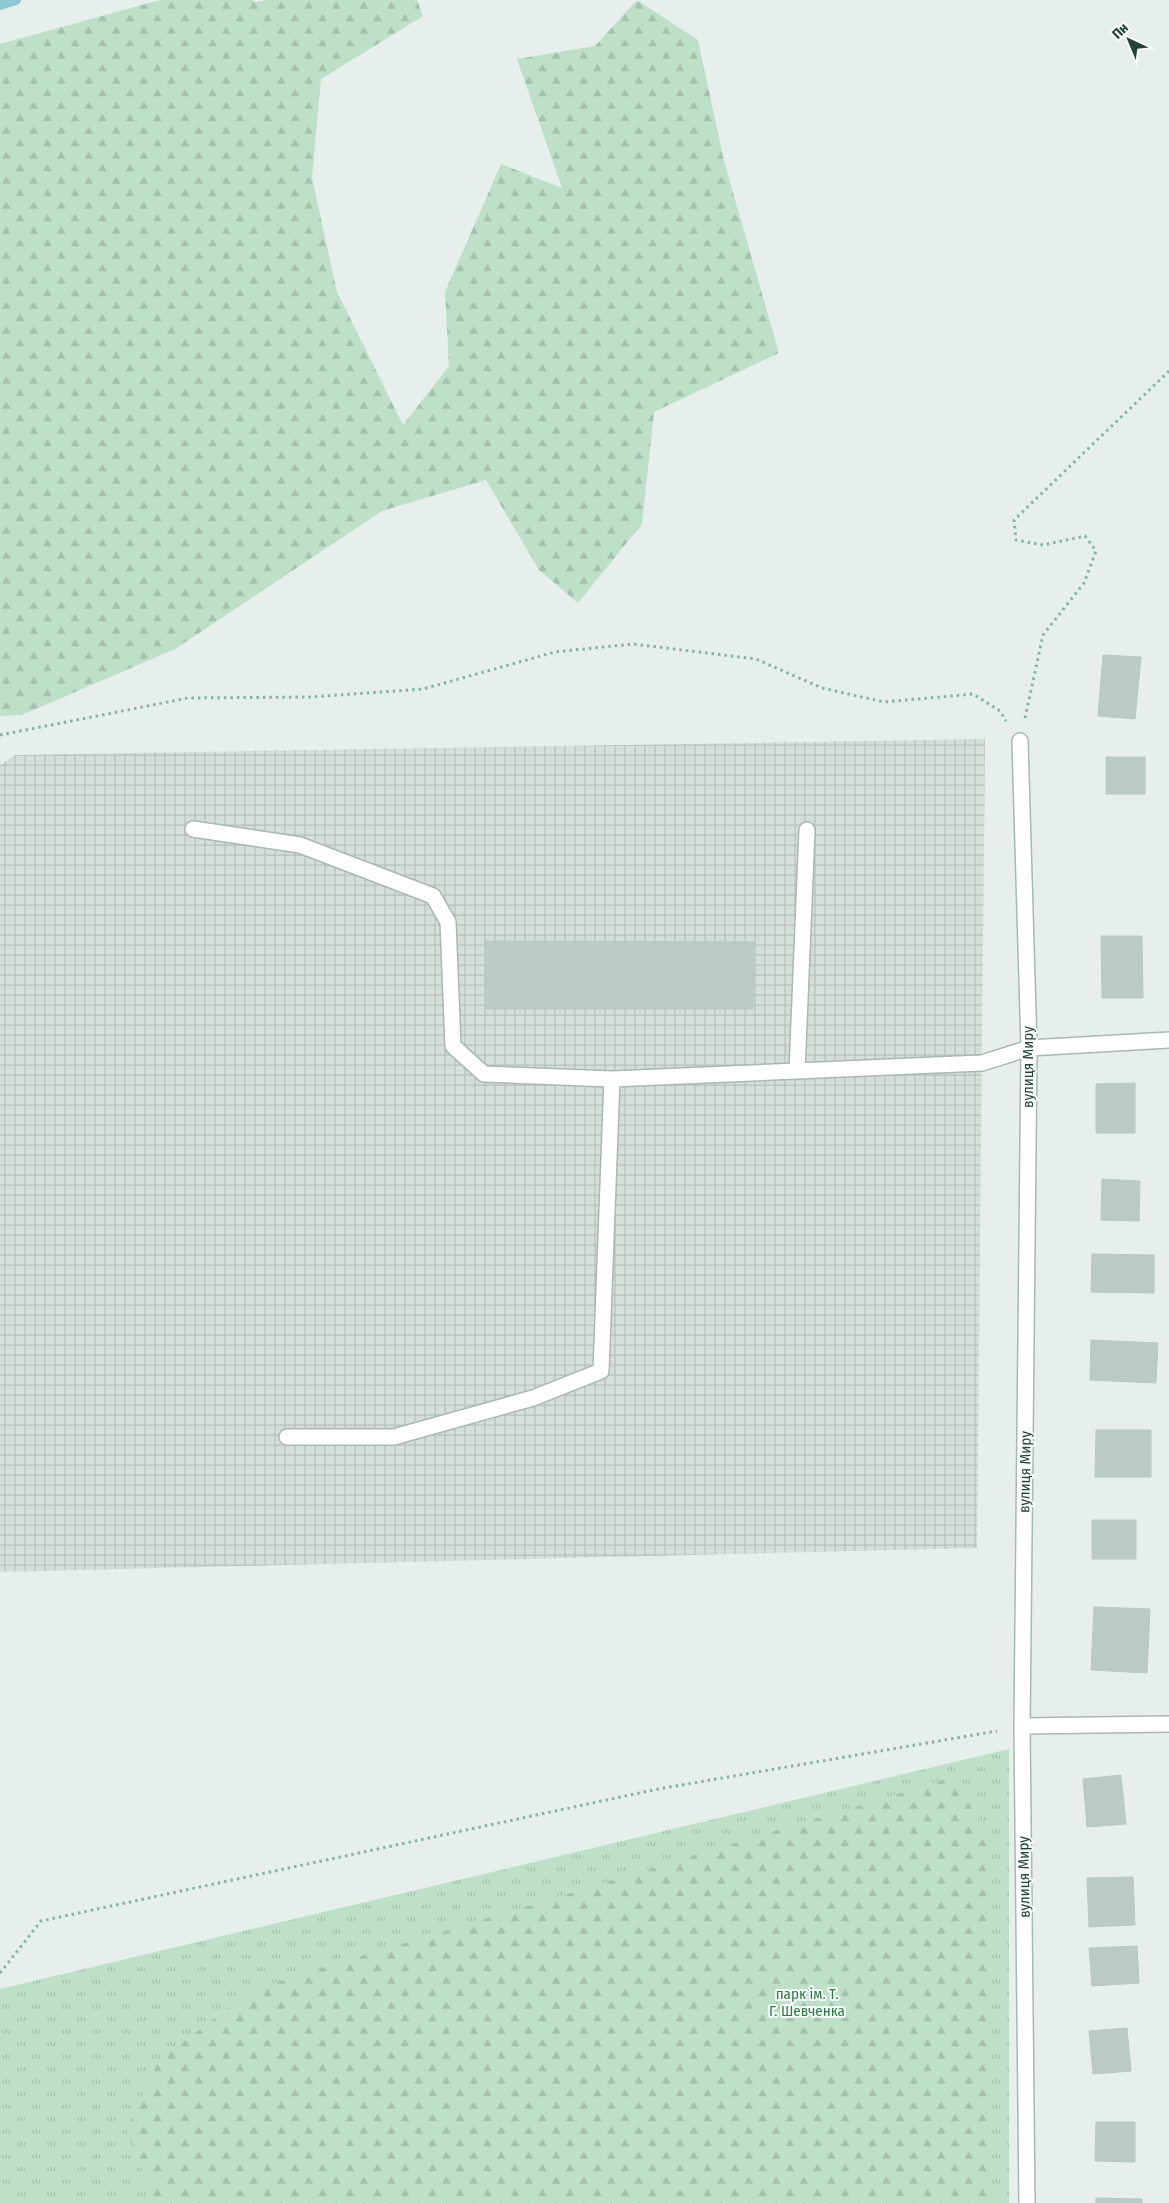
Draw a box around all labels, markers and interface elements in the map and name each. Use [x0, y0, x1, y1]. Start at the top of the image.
north arrow [1104, 15, 1154, 65]
text: Пн [1109, 19, 1132, 43]
street label: вулиця Миру [1019, 1026, 1037, 1108]
street label: вулиця Миру [1015, 1431, 1035, 1513]
street label: вулиця Миру [1014, 1836, 1034, 1918]
park label: парк ім. Т. Г. Шевченка [769, 1985, 845, 2020]

